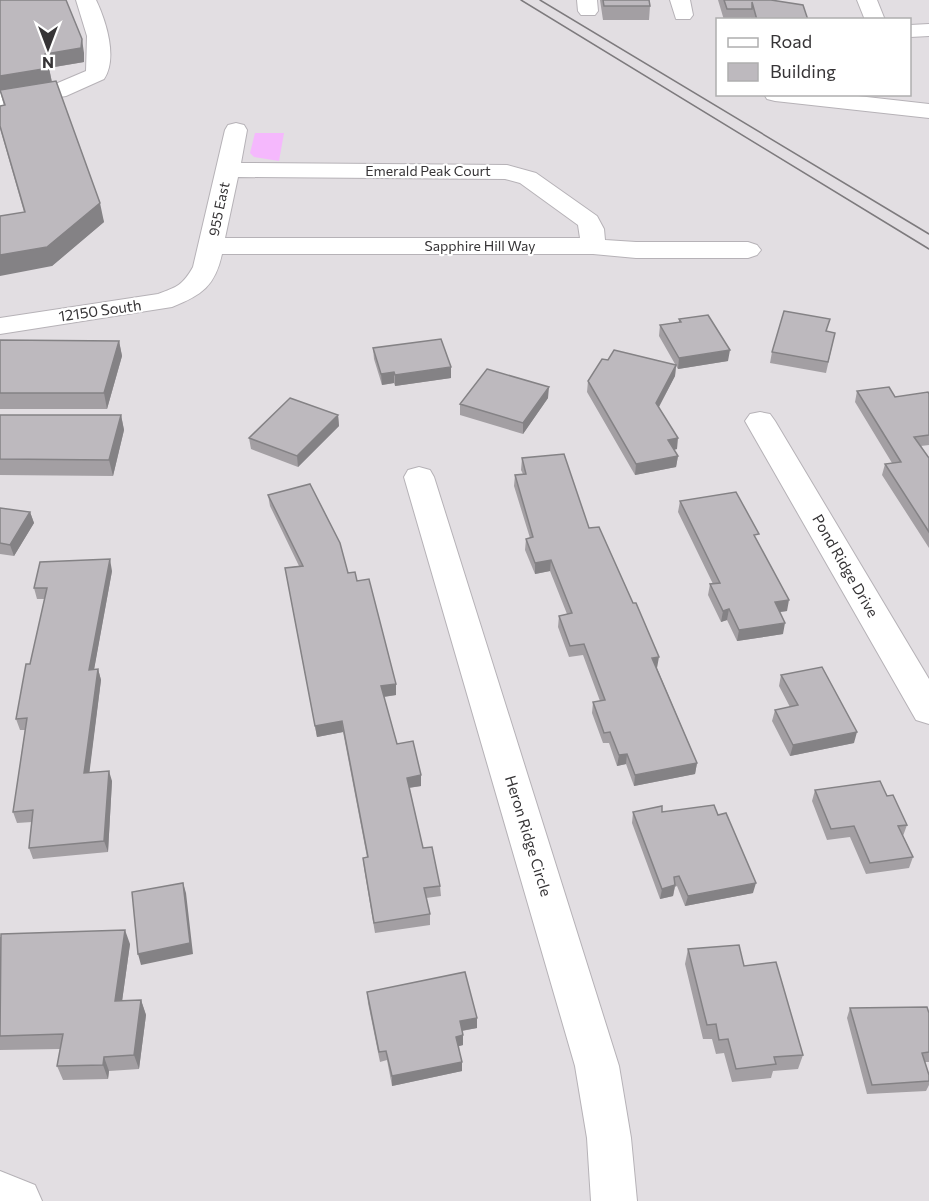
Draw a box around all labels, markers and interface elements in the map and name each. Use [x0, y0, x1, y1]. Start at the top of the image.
north arrow [18, 18, 78, 78]
legend [716, 18, 911, 96]
text: Road [770, 30, 812, 52]
text: N [42, 54, 54, 73]
text: Building [770, 60, 836, 82]
street label: Emerald Peak Court [365, 162, 491, 179]
street label: 955 East [204, 180, 233, 238]
street label: Sapphire Hill Way [425, 237, 535, 254]
street label: 12150 South [57, 295, 142, 325]
street label: Pond Ridge Drive [809, 511, 883, 620]
street label: Heron Ridge Circle [502, 773, 556, 899]

